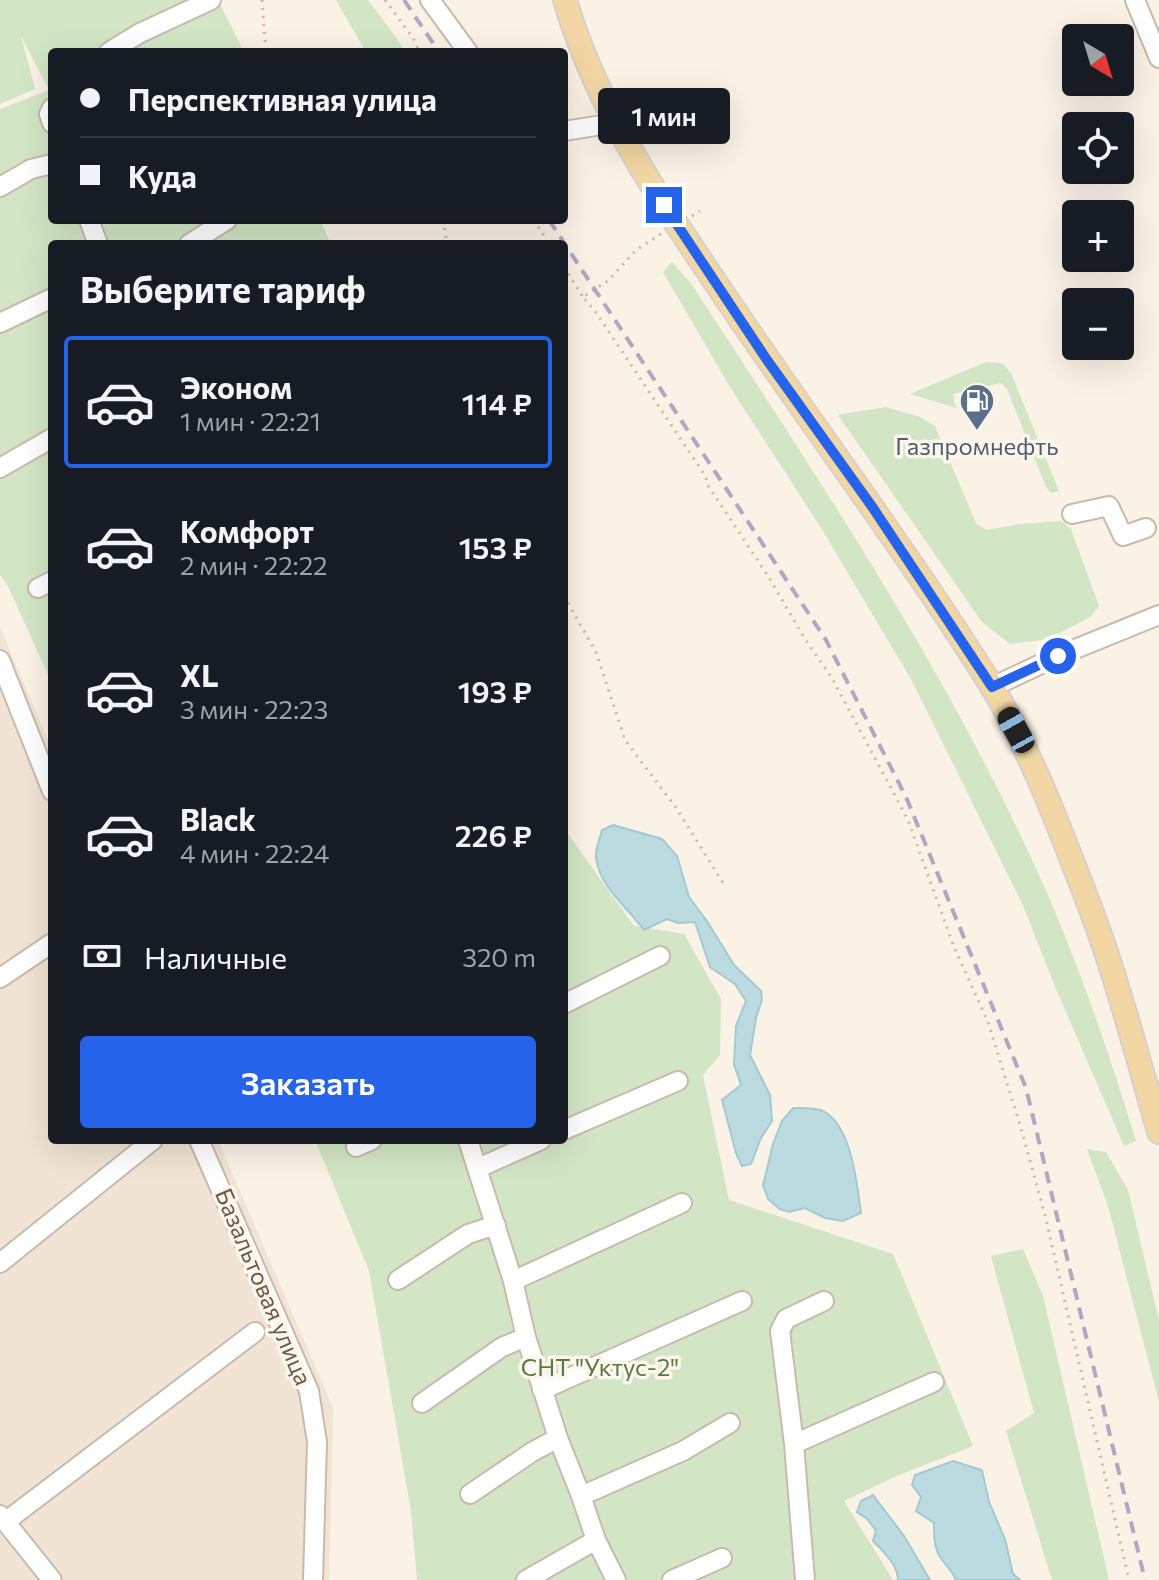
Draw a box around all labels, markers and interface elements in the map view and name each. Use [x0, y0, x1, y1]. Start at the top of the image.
north arrow [1062, 24, 1134, 96]
map controls [1062, 24, 1134, 360]
text: Перспективная улица [128, 80, 437, 117]
callout: 1 мин [598, 89, 730, 145]
text: 1 мин [631, 100, 697, 131]
button: locate [1062, 112, 1134, 184]
text: Куда [128, 157, 197, 194]
route end [646, 187, 682, 223]
button: + [1062, 200, 1134, 272]
text: Выберите тариф [80, 266, 365, 310]
button: − [1062, 288, 1134, 360]
icon: car [84, 366, 156, 438]
text: Эконом [180, 368, 292, 405]
fuel station icon: Газпромнефть [958, 382, 996, 432]
text: 114 ₽ [462, 384, 532, 421]
text: 1 мин · 22:21 [180, 405, 321, 436]
place label: Газпромнефть [895, 431, 1059, 460]
icon: car [84, 510, 156, 582]
text: Комфорт [180, 512, 314, 549]
text: 153 ₽ [459, 528, 532, 565]
text: 2 мин · 22:22 [180, 549, 328, 580]
route start [1040, 638, 1076, 674]
icon: car [84, 654, 156, 726]
text: XL [180, 656, 219, 693]
text: 193 ₽ [458, 672, 532, 709]
text: 3 мин · 22:23 [180, 693, 328, 724]
car [994, 703, 1038, 757]
icon: car [84, 798, 156, 870]
text: Black [180, 800, 256, 837]
text: 226 ₽ [455, 816, 532, 853]
text: 4 мин · 22:24 [180, 837, 329, 868]
icon: cash [80, 934, 124, 978]
text: Наличные [144, 938, 287, 975]
text: 320 m [462, 941, 536, 972]
button: Заказать [80, 1036, 536, 1128]
street label: Базальтовая улица [210, 1184, 319, 1389]
park label: СНТ "Уктус-2" [521, 1352, 679, 1381]

